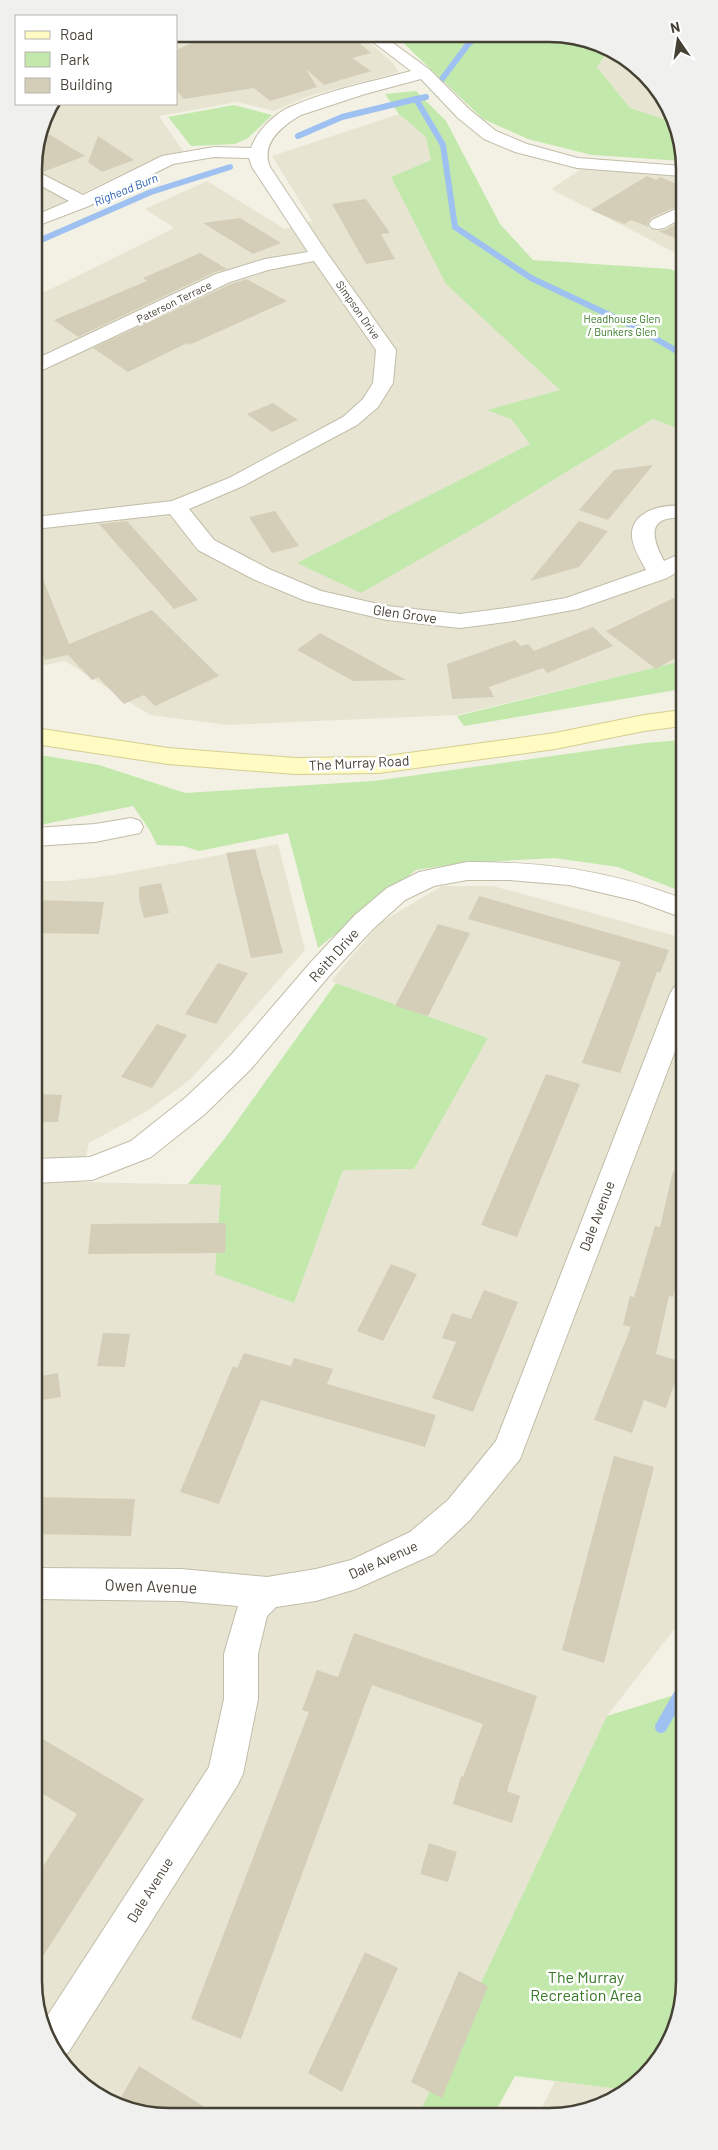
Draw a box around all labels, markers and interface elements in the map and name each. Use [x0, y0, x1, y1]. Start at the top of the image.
legend [15, 15, 178, 105]
north arrow [653, 15, 703, 65]
text: N [669, 18, 681, 36]
text: Road [60, 25, 93, 43]
text: Park [60, 50, 90, 68]
text: Building [60, 75, 113, 93]
water label: Righead Burn [92, 170, 160, 208]
street label: Paterson Terrace [134, 278, 213, 325]
street label: Simpson Drive [333, 278, 383, 342]
park label: Headhouse Glen / Bunkers Glen [584, 312, 660, 338]
street label: Glen Grove [372, 601, 438, 626]
street label: The Murray Road [308, 751, 410, 774]
street label: Reith Drive [305, 924, 362, 985]
street label: Dale Avenue [575, 1178, 618, 1253]
street label: Dale Avenue [346, 1537, 420, 1582]
street label: Owen Avenue [105, 1574, 198, 1597]
street label: Dale Avenue [123, 1854, 176, 1925]
park label: The Murray Recreation Area [530, 1967, 642, 2004]

